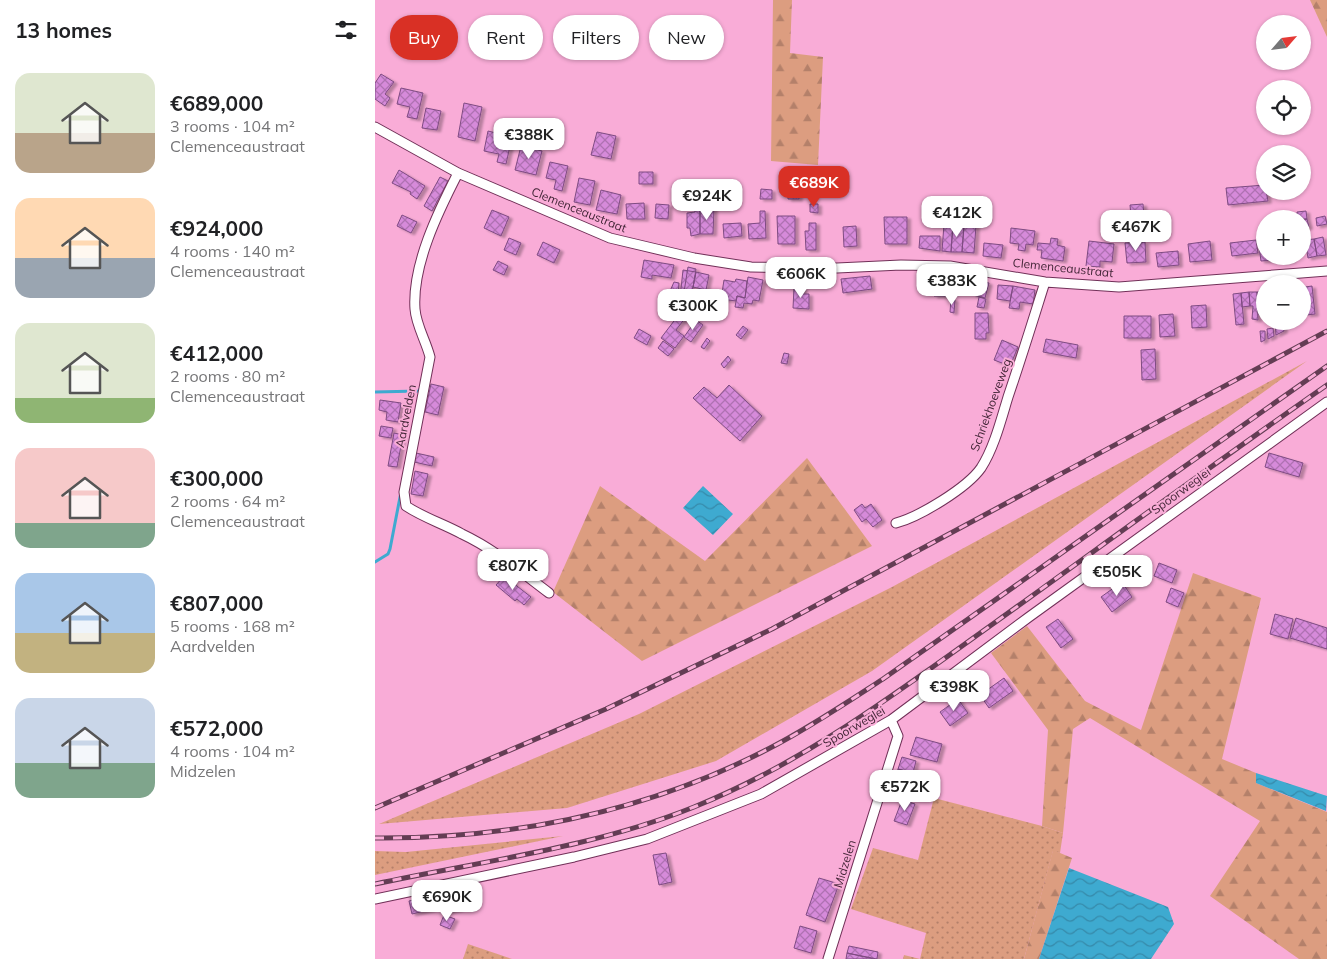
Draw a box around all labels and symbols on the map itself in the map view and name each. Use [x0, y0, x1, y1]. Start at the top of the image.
north arrow [1256, 15, 1311, 70]
pin: €388K [494, 118, 564, 160]
pin: €689K [779, 166, 849, 208]
pin: €924K [672, 178, 742, 221]
street label: Clemenceaustraat [529, 184, 629, 235]
pin: €412K [922, 196, 992, 238]
pin: €467K [1101, 210, 1171, 252]
street label: Clemenceaustraat [1012, 255, 1114, 280]
pin: €606K [766, 256, 836, 299]
pin: €383K [917, 264, 987, 306]
pin: €300K [658, 288, 728, 331]
street label: Schriekhoeveweg [967, 356, 1014, 453]
street label: Aardvelden [392, 383, 419, 449]
street label: Spoorweglei [1148, 464, 1213, 517]
pin: €807K [478, 548, 548, 591]
pin: €505K [1082, 554, 1152, 597]
pin: €398K [919, 670, 989, 712]
street label: Spoorweglei [820, 703, 888, 750]
pin: €572K [870, 770, 940, 812]
street label: Midzelen [830, 838, 859, 890]
pin: €690K [412, 880, 482, 922]

